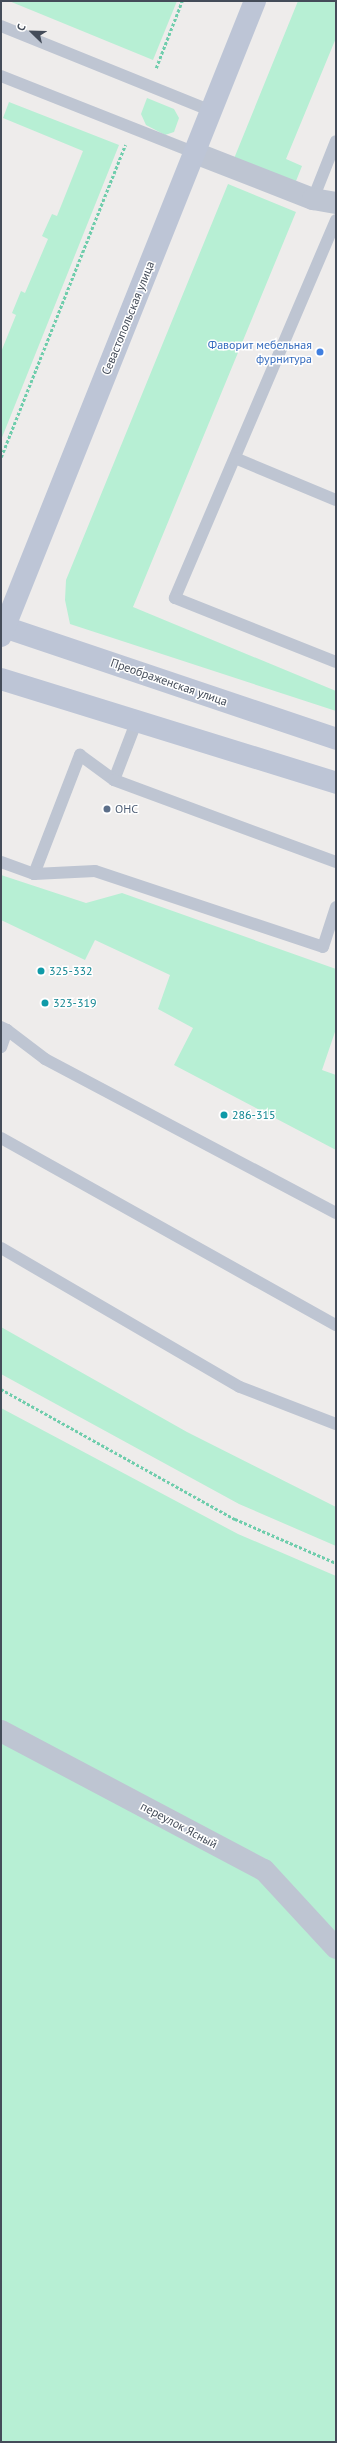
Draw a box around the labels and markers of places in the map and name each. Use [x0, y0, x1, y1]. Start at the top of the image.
place label: Фаворит мебельная фурнитура [207, 338, 312, 366]
marker: Фаворит мебельная фурнитура [315, 347, 325, 357]
place label: ОНС [115, 802, 138, 816]
marker: ОНС [102, 804, 112, 814]
place label: 325-332 [49, 964, 93, 978]
marker: 325-332 [36, 966, 46, 976]
place label: 323-319 [53, 996, 97, 1010]
marker: 323-319 [40, 998, 50, 1008]
place label: 286-315 [232, 1108, 276, 1122]
marker: 286-315 [219, 1110, 229, 1120]

